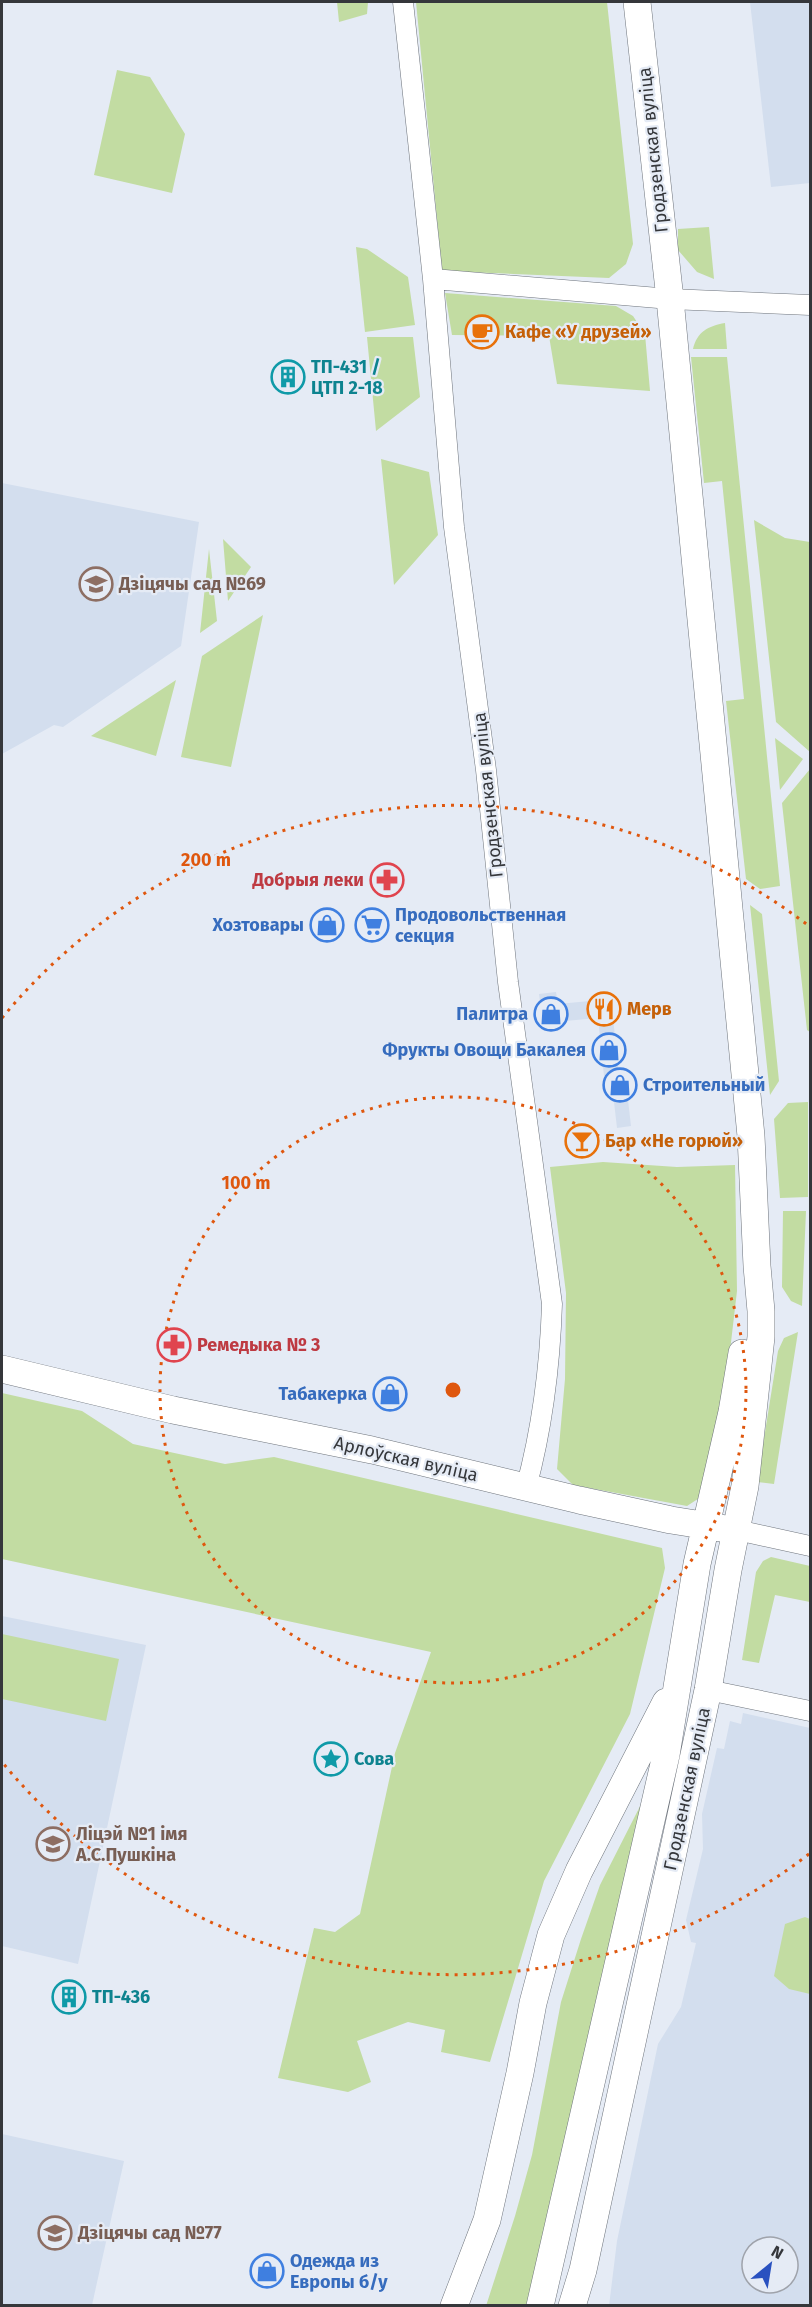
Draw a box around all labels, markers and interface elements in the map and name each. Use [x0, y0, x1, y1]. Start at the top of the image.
street label: Гродзенская вуліца [633, 66, 673, 234]
cafe icon: Кафе «У друзей» [464, 314, 500, 350]
place label: Кафе «У друзей» [505, 321, 652, 343]
place label: ТП-431 / ЦТП 2-18 [311, 356, 383, 399]
building icon: ТП-431 / ЦТП 2-18 [270, 359, 306, 395]
school or university icon: Дзіцячы сад №69 [78, 566, 114, 602]
place label: Дзіцячы сад №69 [118, 573, 266, 595]
street label: Гродзенская вуліца [468, 711, 508, 879]
text: 200 m [181, 849, 231, 871]
pharmacy icon: Добрыя леки [369, 862, 405, 898]
place label: Добрыя леки [251, 869, 364, 891]
place label: Продовольственная секция [395, 904, 566, 947]
shop icon: Хозтовары [309, 907, 345, 943]
supermarket icon: Продовольственная секция [354, 907, 390, 943]
place label: Хозтовары [211, 914, 304, 936]
restaurant icon: Мерв [586, 991, 622, 1027]
shop icon: Палитра [533, 996, 569, 1032]
place label: Мерв [627, 998, 672, 1020]
place label: Палитра [456, 1003, 528, 1025]
shop icon: Фрукты Овощи Бакалея [591, 1032, 627, 1068]
place label: Фрукты Овощи Бакалея [382, 1039, 586, 1061]
shop icon: Строительный [602, 1067, 638, 1103]
place label: Строительный [643, 1074, 765, 1096]
bar icon: Бар «Не горюй» [564, 1123, 600, 1159]
place label: Бар «Не горюй» [605, 1130, 743, 1152]
text: 100 m [222, 1172, 270, 1194]
pharmacy icon: Ремедыка № 3 [156, 1327, 192, 1363]
place label: Ремедыка № 3 [197, 1334, 320, 1356]
shop icon: Табакерка [372, 1376, 408, 1412]
centre of rings [443, 1380, 463, 1400]
place label: Табакерка [279, 1383, 367, 1405]
street label: Арлоўская вуліца [332, 1432, 480, 1486]
street label: Гродзенская вуліца [659, 1705, 715, 1873]
place icon: Сова [313, 1741, 349, 1777]
place label: Сова [354, 1748, 394, 1770]
place label: Ліцэй №1 імя А.С.Пушкіна [75, 1823, 187, 1866]
school or university icon: Ліцэй №1 імя А.С.Пушкіна [35, 1826, 71, 1862]
building icon: ТП-436 [51, 1979, 87, 2015]
place label: ТП-436 [92, 1986, 150, 2008]
school or university icon: Дзіцячы сад №77 [37, 2215, 73, 2251]
place label: Дзіцячы сад №77 [77, 2222, 222, 2244]
north arrow [740, 2235, 800, 2295]
text: N [768, 2242, 787, 2263]
place label: Одежда из Европы б/у [290, 2250, 388, 2293]
shop icon: Одежда из Европы б/у [249, 2253, 285, 2289]

